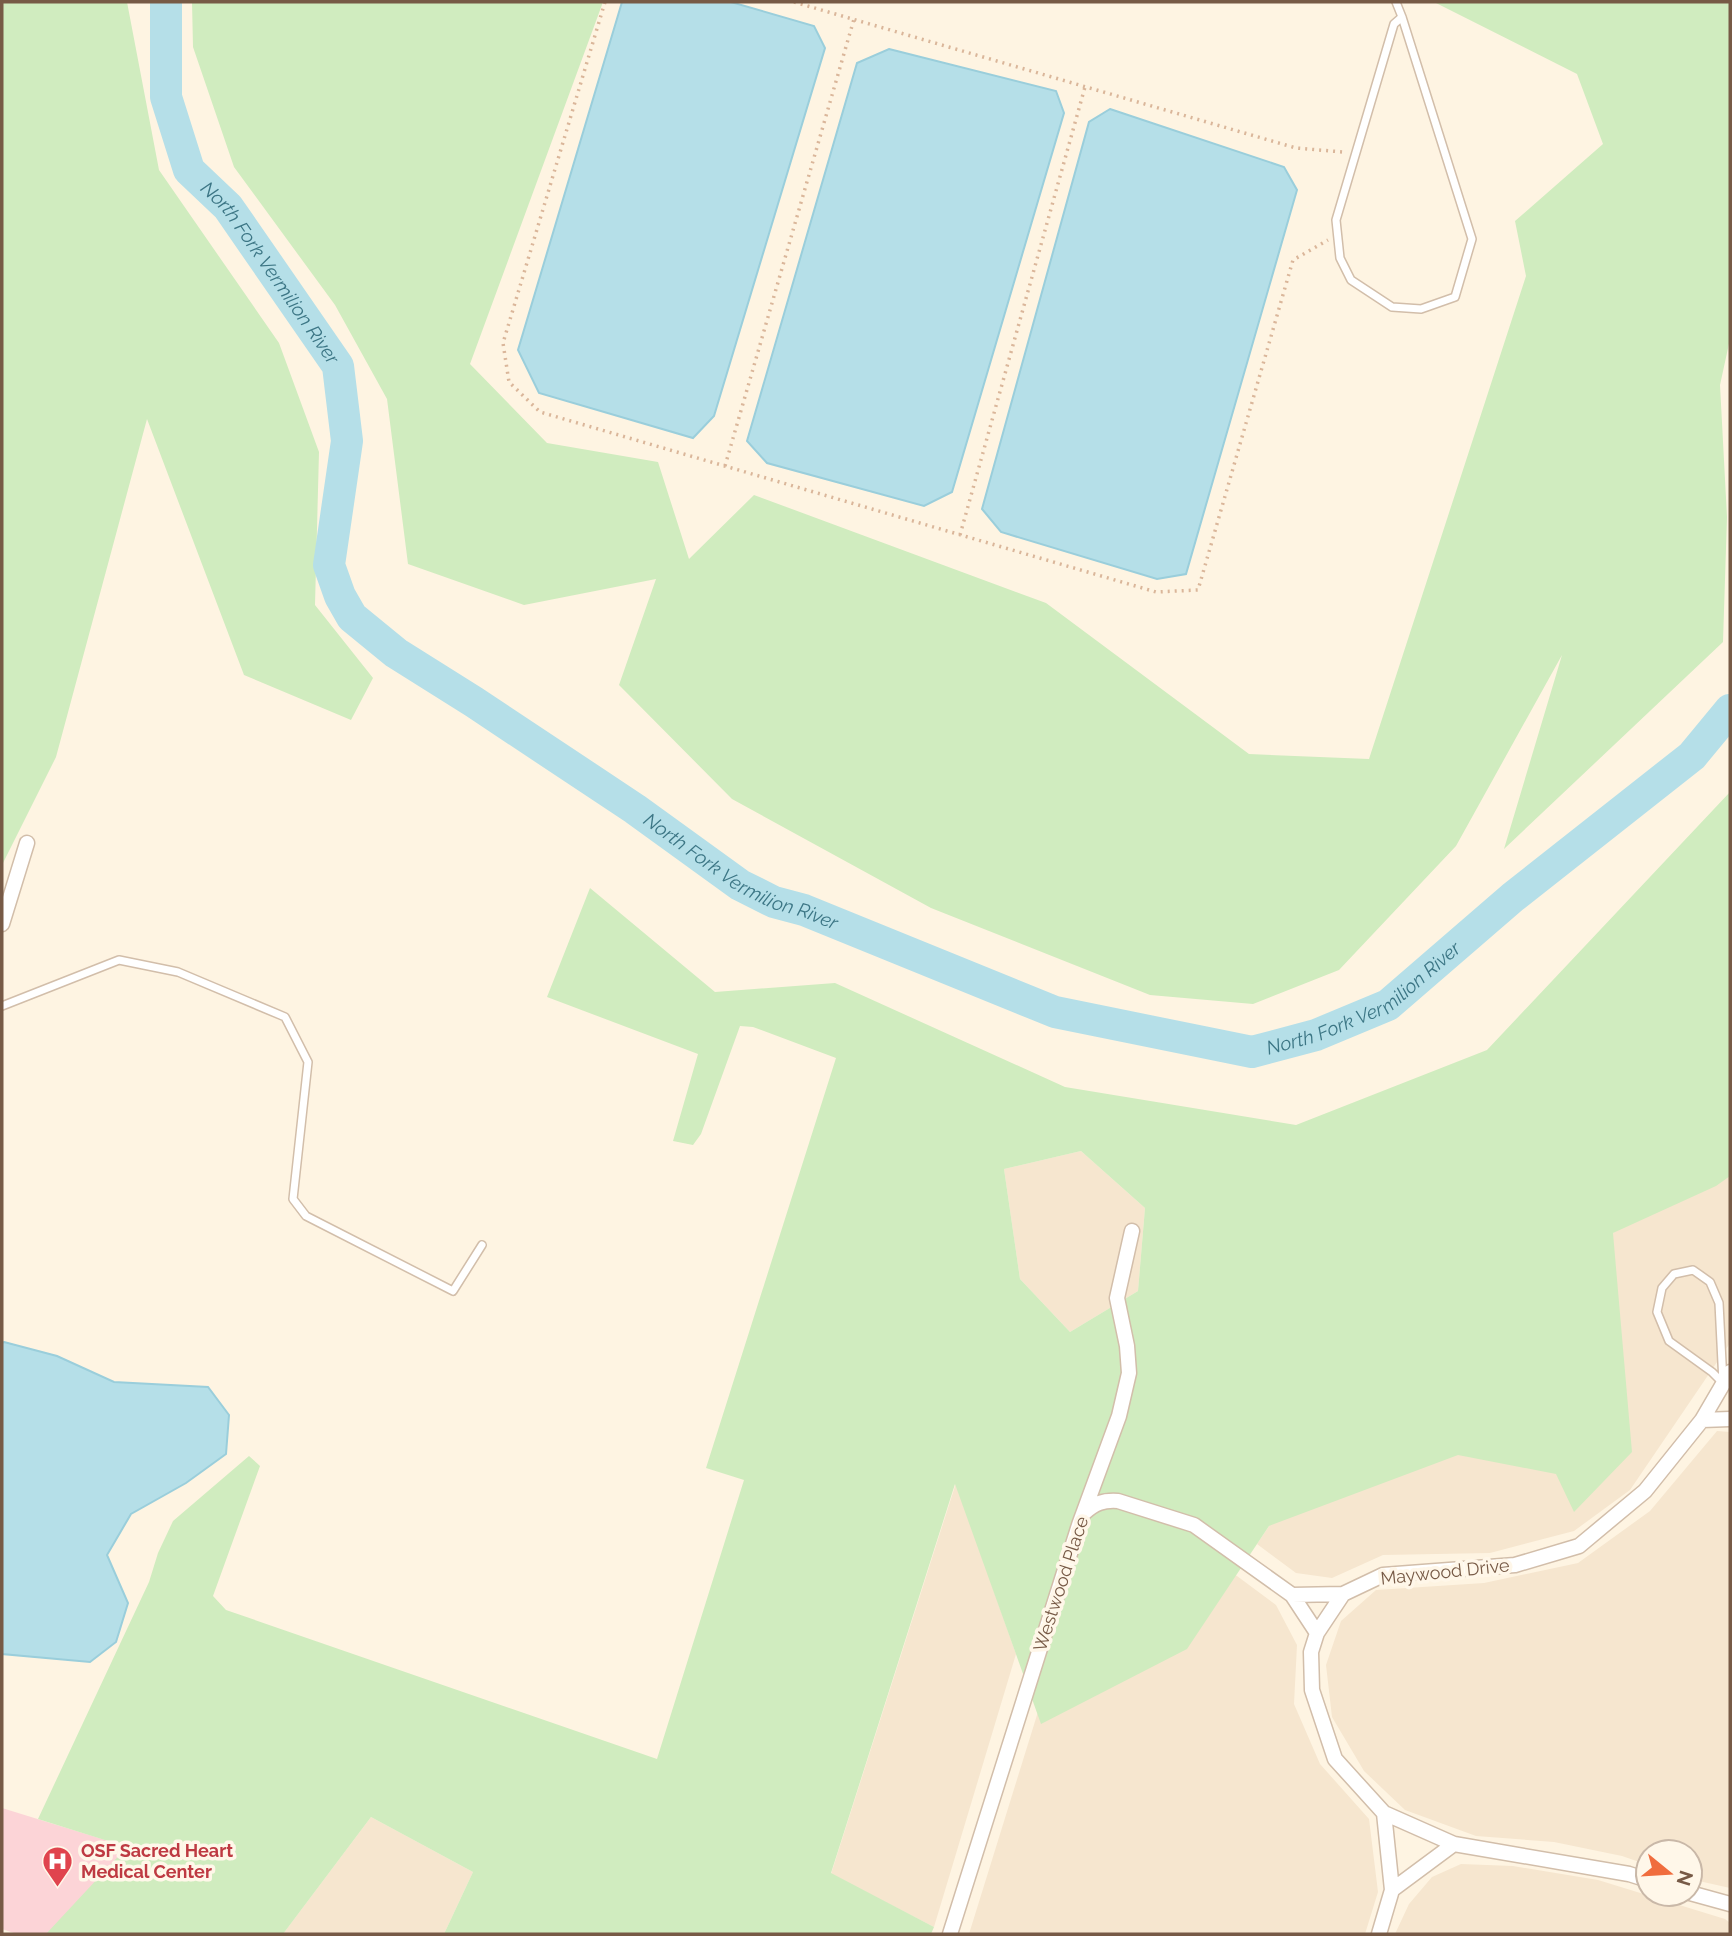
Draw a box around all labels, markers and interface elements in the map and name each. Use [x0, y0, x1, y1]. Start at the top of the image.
water label: North Fork Vermilion River [197, 177, 345, 369]
water label: North Fork Vermilion River [640, 808, 843, 934]
water label: North Fork Vermilion River [1264, 936, 1466, 1059]
street label: Westwood Place [1029, 1513, 1092, 1654]
street label: Maywood Drive [1379, 1554, 1511, 1589]
north arrow [1634, 1838, 1704, 1908]
place label: OSF Sacred Heart Medical Center [81, 1840, 233, 1882]
hospital icon: OSF Sacred Heart Medical Center [41, 1844, 75, 1888]
text: N [1672, 1868, 1698, 1889]

